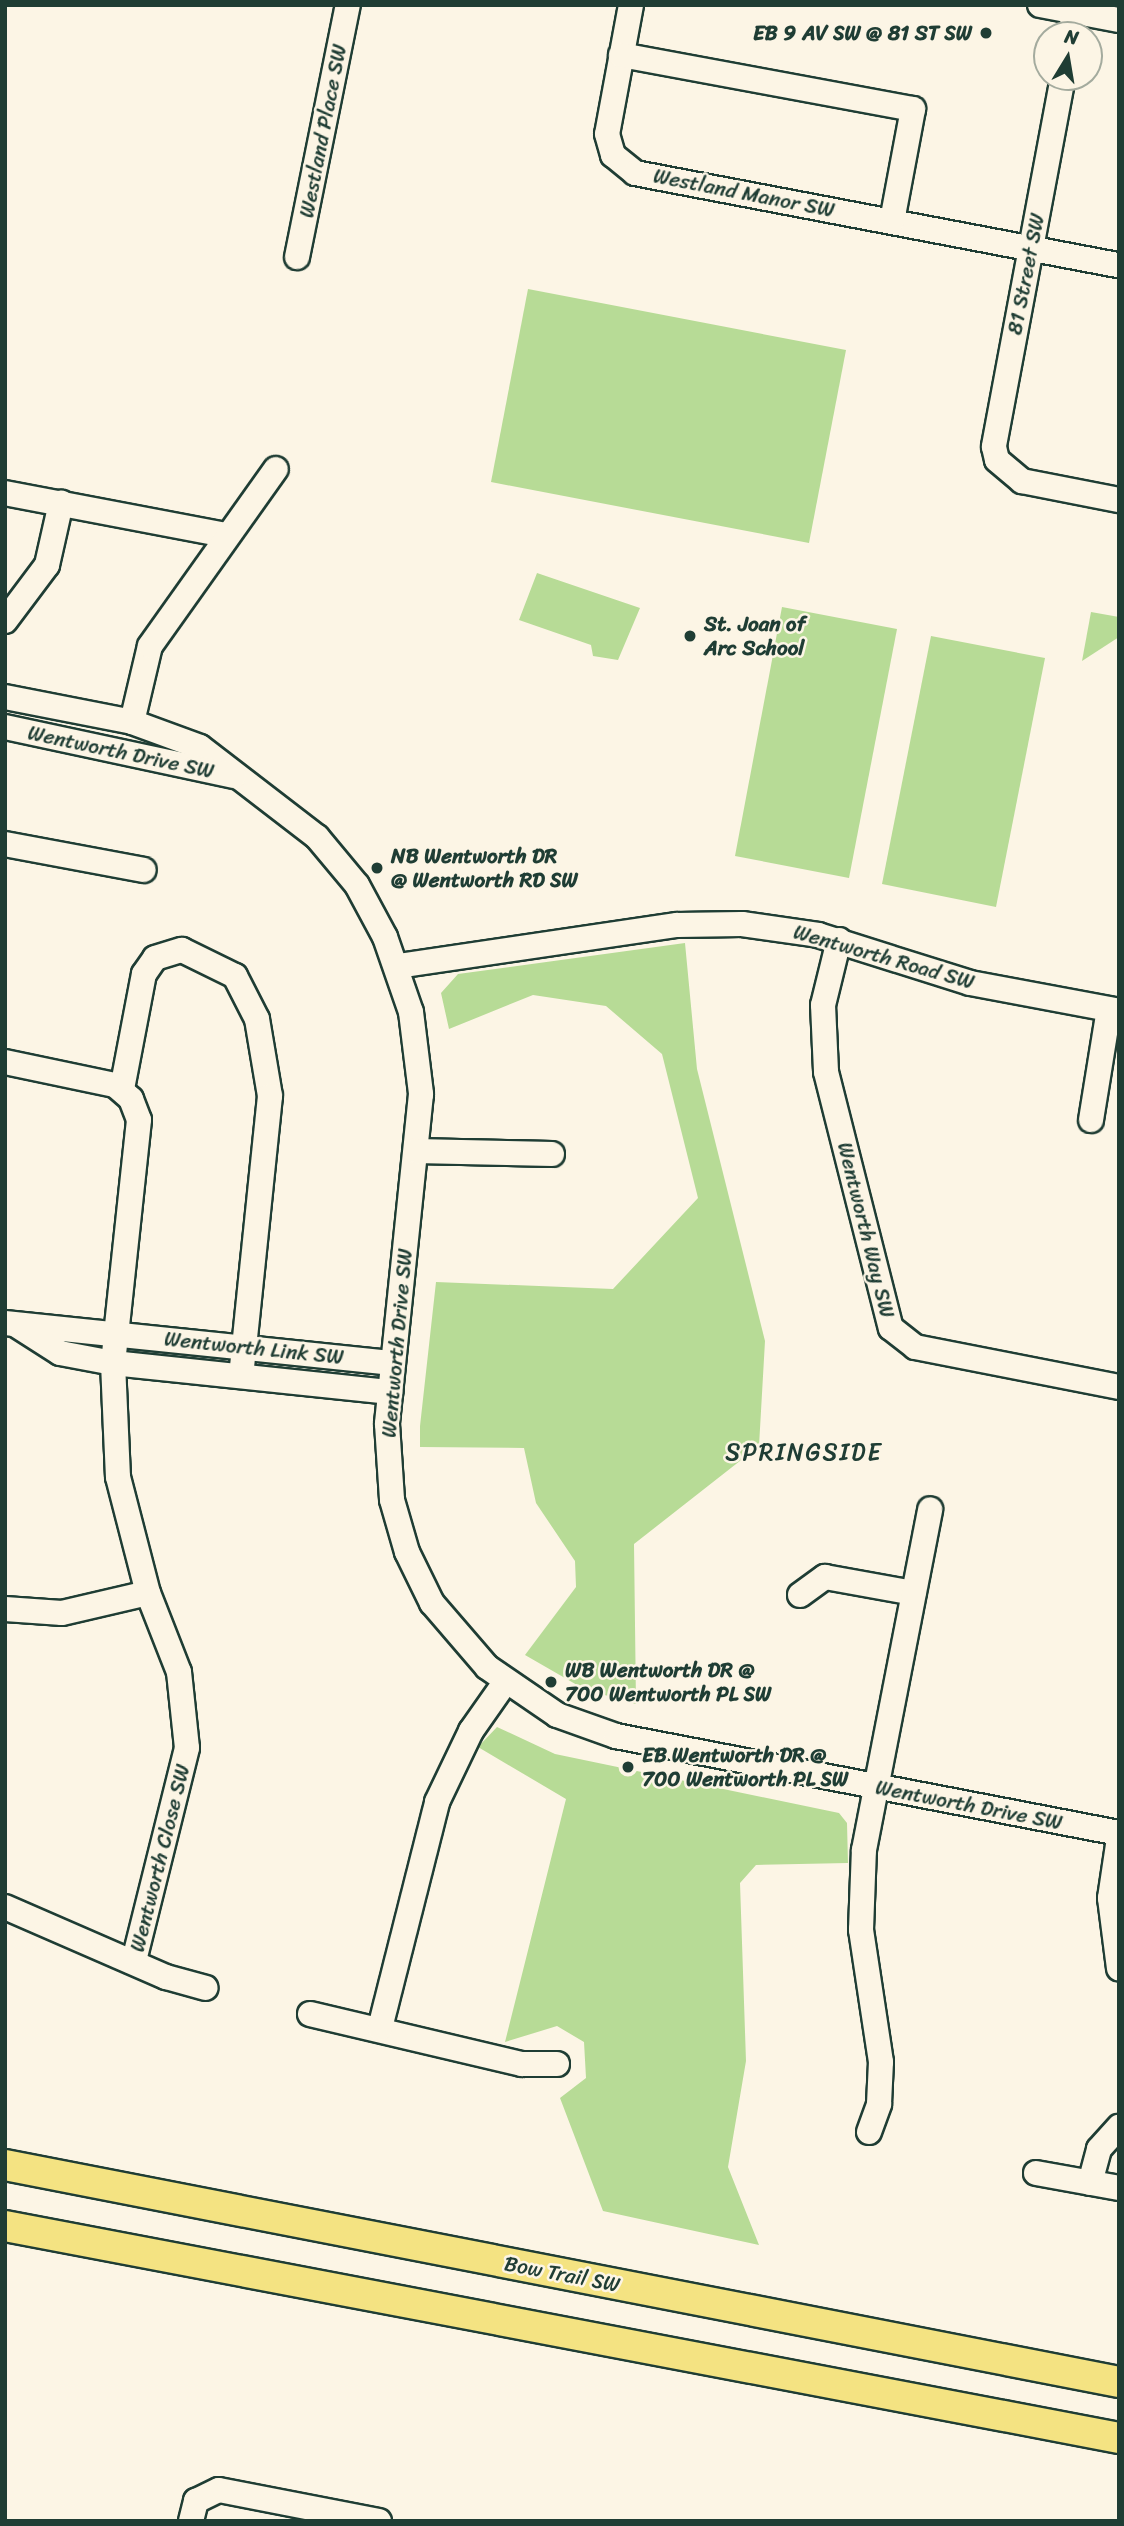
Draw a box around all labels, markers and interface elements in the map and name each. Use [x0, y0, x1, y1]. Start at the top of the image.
text: N [1062, 19, 1081, 54]
place label: EB 9 AV SW @ 81 ST SW [748, 20, 972, 46]
north arrow [1033, 21, 1103, 91]
marker: EB 9 AV SW @ 81 ST SW [978, 25, 994, 41]
street label: Westland Place SW [294, 42, 352, 220]
street label: Westland Manor SW [651, 163, 837, 223]
street label: 81 Street SW [1002, 211, 1050, 337]
place label: St. Joan of Arc School [704, 611, 806, 661]
marker: St. Joan of Arc School [682, 628, 698, 644]
street label: Wentworth Drive SW [26, 720, 216, 784]
place label: NB Wentworth DR @ Wentworth RD SW [391, 843, 580, 893]
marker: NB Wentworth DR @ Wentworth RD SW [369, 860, 385, 876]
street label: Wentworth Road SW [791, 919, 977, 995]
street label: Wentworth Way SW [832, 1140, 900, 1320]
street label: Wentworth Drive SW [376, 1247, 418, 1439]
street label: Wentworth Link SW [163, 1326, 345, 1370]
district label: SPRINGSIDE [729, 1439, 879, 1467]
place label: WB Wentworth DR @ 700 Wentworth PL SW [565, 1657, 773, 1707]
marker: WB Wentworth DR @ 700 Wentworth PL SW [543, 1674, 559, 1690]
place label: EB Wentworth DR @ 700 Wentworth PL SW [642, 1742, 850, 1792]
marker: EB Wentworth DR @ 700 Wentworth PL SW [620, 1759, 636, 1775]
street label: Wentworth Close SW [125, 1762, 195, 1954]
street label: Wentworth Drive SW [874, 1775, 1064, 1835]
street label: Bow Trail SW [501, 2250, 623, 2298]

